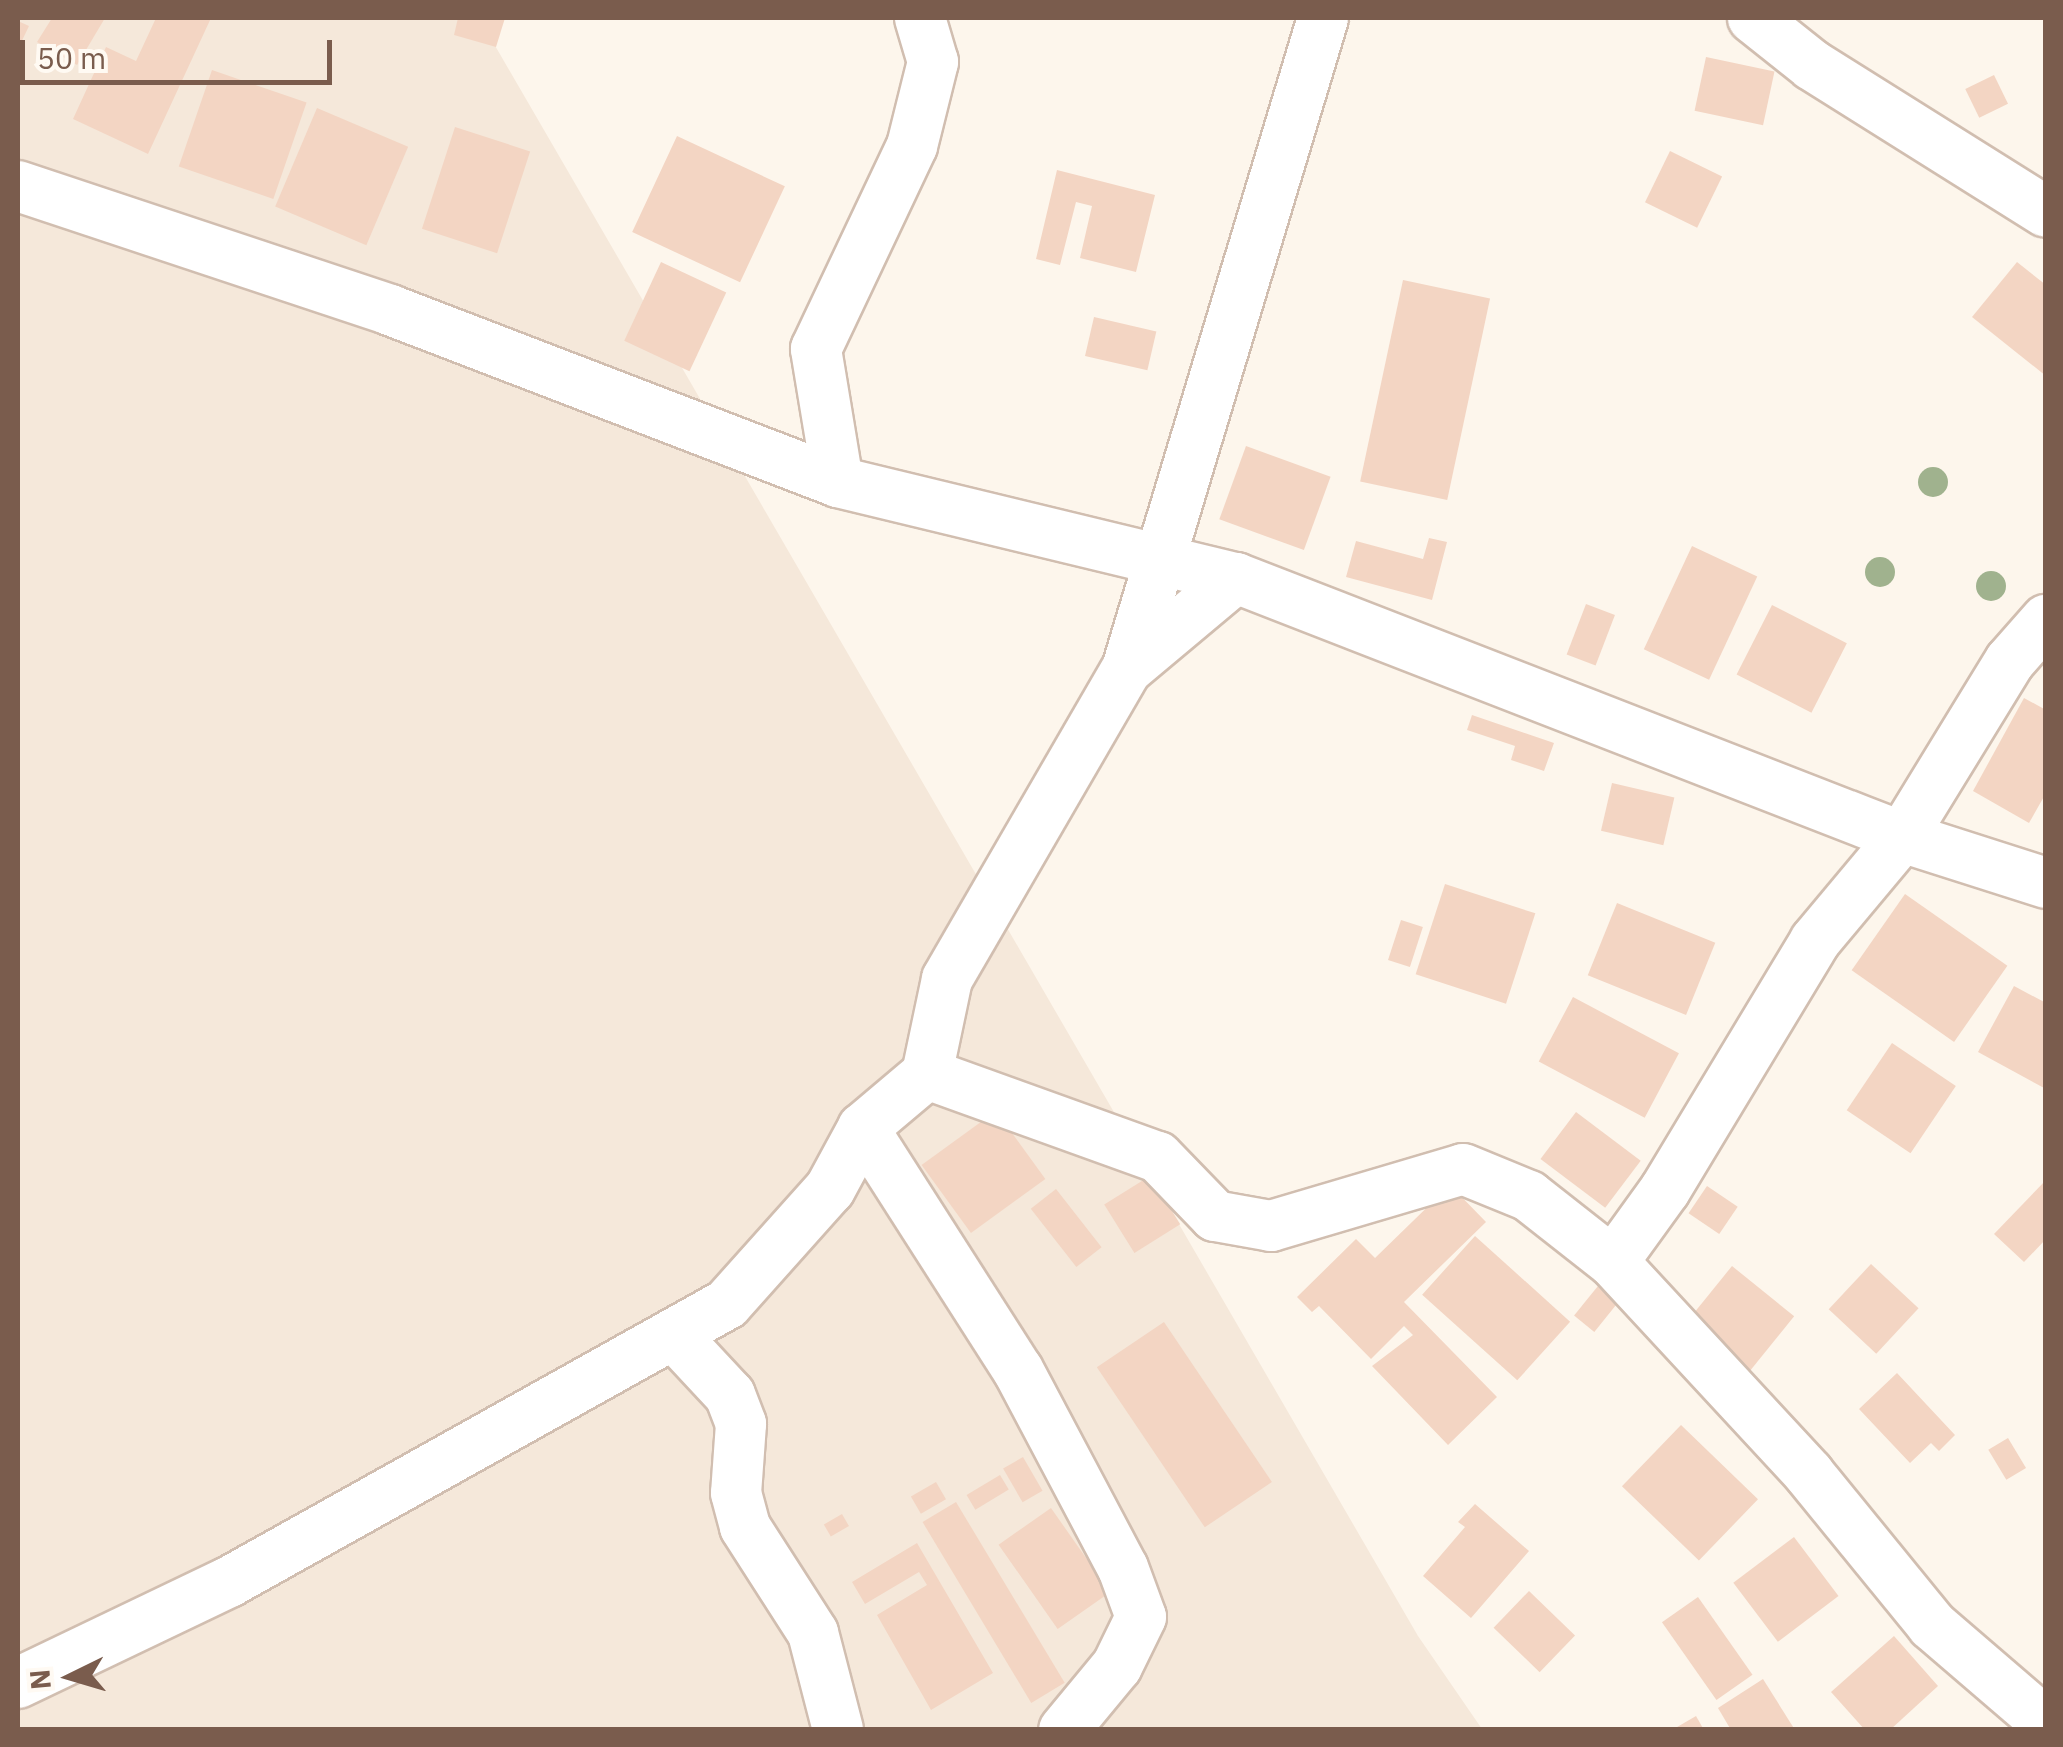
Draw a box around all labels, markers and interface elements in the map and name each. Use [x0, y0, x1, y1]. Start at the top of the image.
scale bar [25, 20, 338, 82]
text: 50 m [37, 38, 106, 77]
north arrow [20, 1627, 120, 1727]
text: N [20, 1668, 59, 1691]

